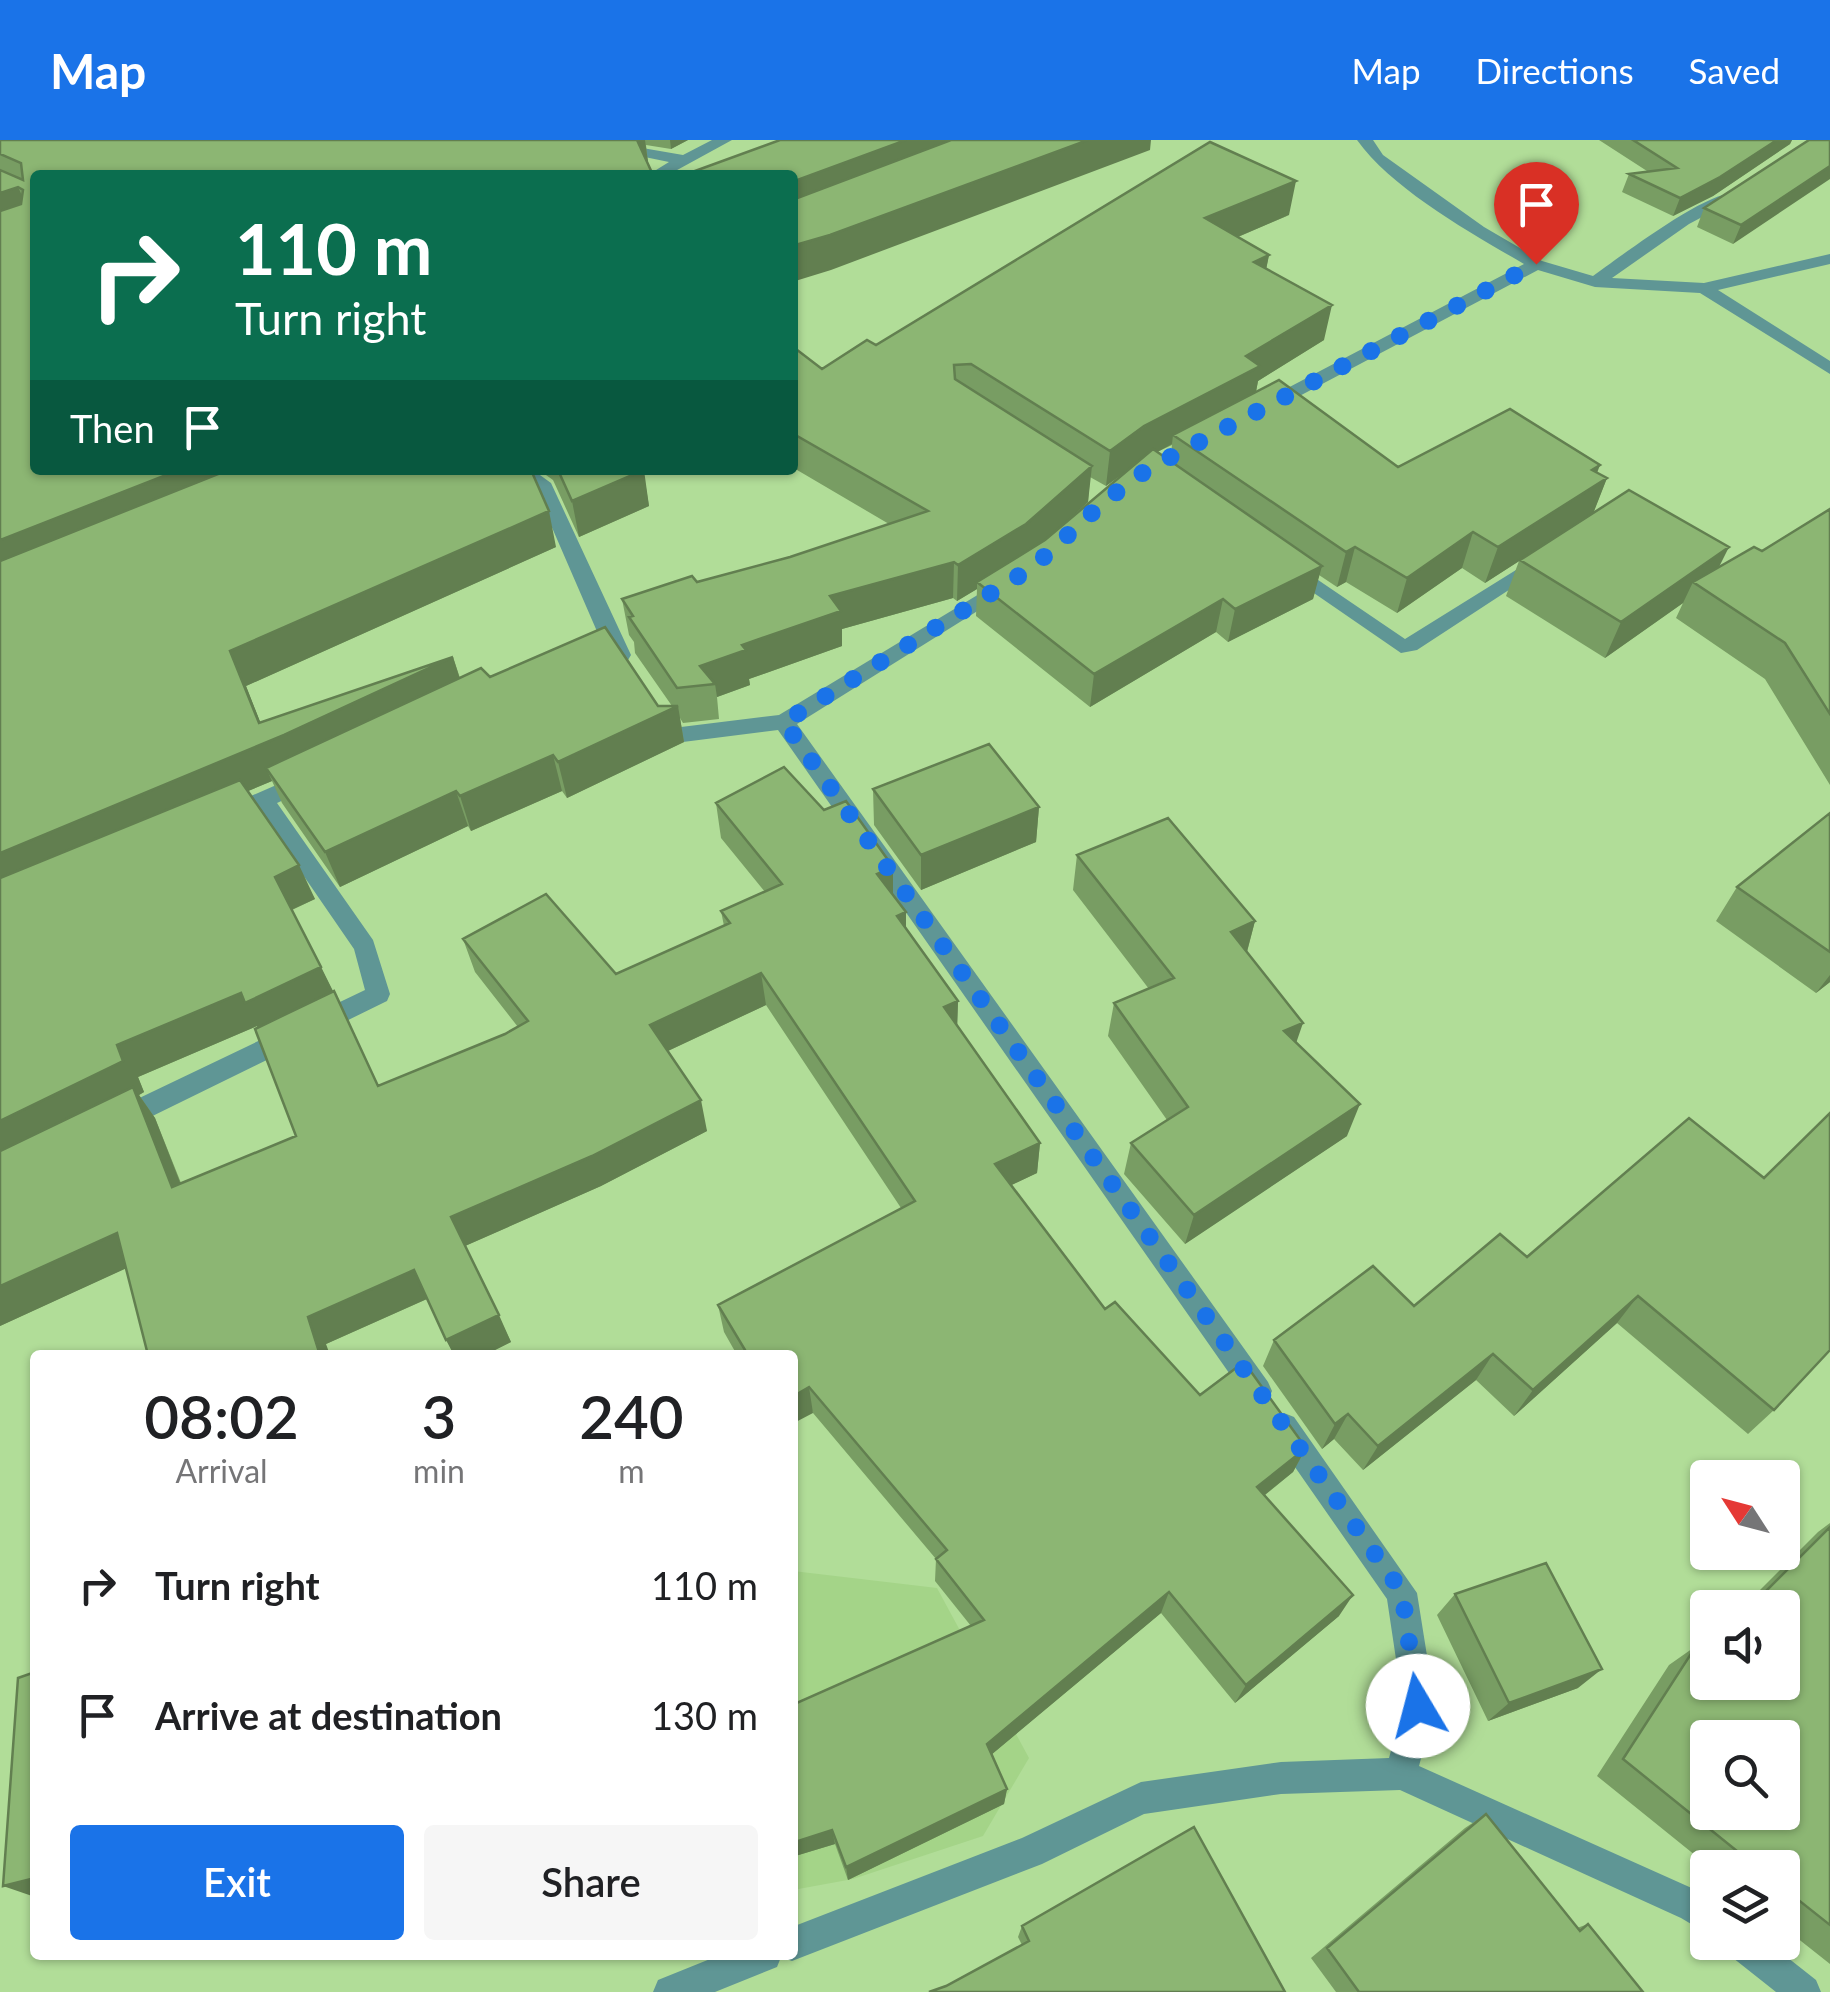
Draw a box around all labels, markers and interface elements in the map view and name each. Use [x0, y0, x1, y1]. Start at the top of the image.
text: Map [50, 42, 146, 99]
text: Map [1352, 49, 1421, 91]
text: Directions [1476, 49, 1634, 91]
text: Saved [1689, 49, 1780, 91]
pin [1494, 162, 1579, 265]
icon: arrive [1509, 177, 1564, 232]
text: 110 m [235, 206, 432, 290]
icon: right [70, 210, 200, 340]
text: Turn right [235, 291, 426, 345]
icon: arrive [175, 400, 230, 455]
text: Then [70, 405, 155, 451]
text: 08:02 [144, 1380, 299, 1452]
text: 3 [422, 1380, 456, 1452]
text: 240 [579, 1380, 684, 1452]
text: Arrival [175, 1451, 268, 1490]
text: min [413, 1451, 465, 1490]
text: m [618, 1451, 645, 1490]
north arrow [1690, 1460, 1800, 1570]
map controls [1690, 1460, 1800, 1960]
icon: right [70, 1558, 125, 1613]
text: Turn right [155, 1562, 320, 1608]
text: 110 m [651, 1562, 758, 1608]
button: sound [1690, 1590, 1800, 1700]
position arrow [1366, 1654, 1470, 1758]
icon: arrive [70, 1688, 125, 1743]
text: Arrive at destination [155, 1692, 502, 1738]
text: 130 m [651, 1692, 758, 1738]
button: search [1690, 1720, 1800, 1830]
button: Exit [70, 1825, 404, 1940]
button: Share [424, 1825, 758, 1940]
button: layers [1690, 1850, 1800, 1960]

